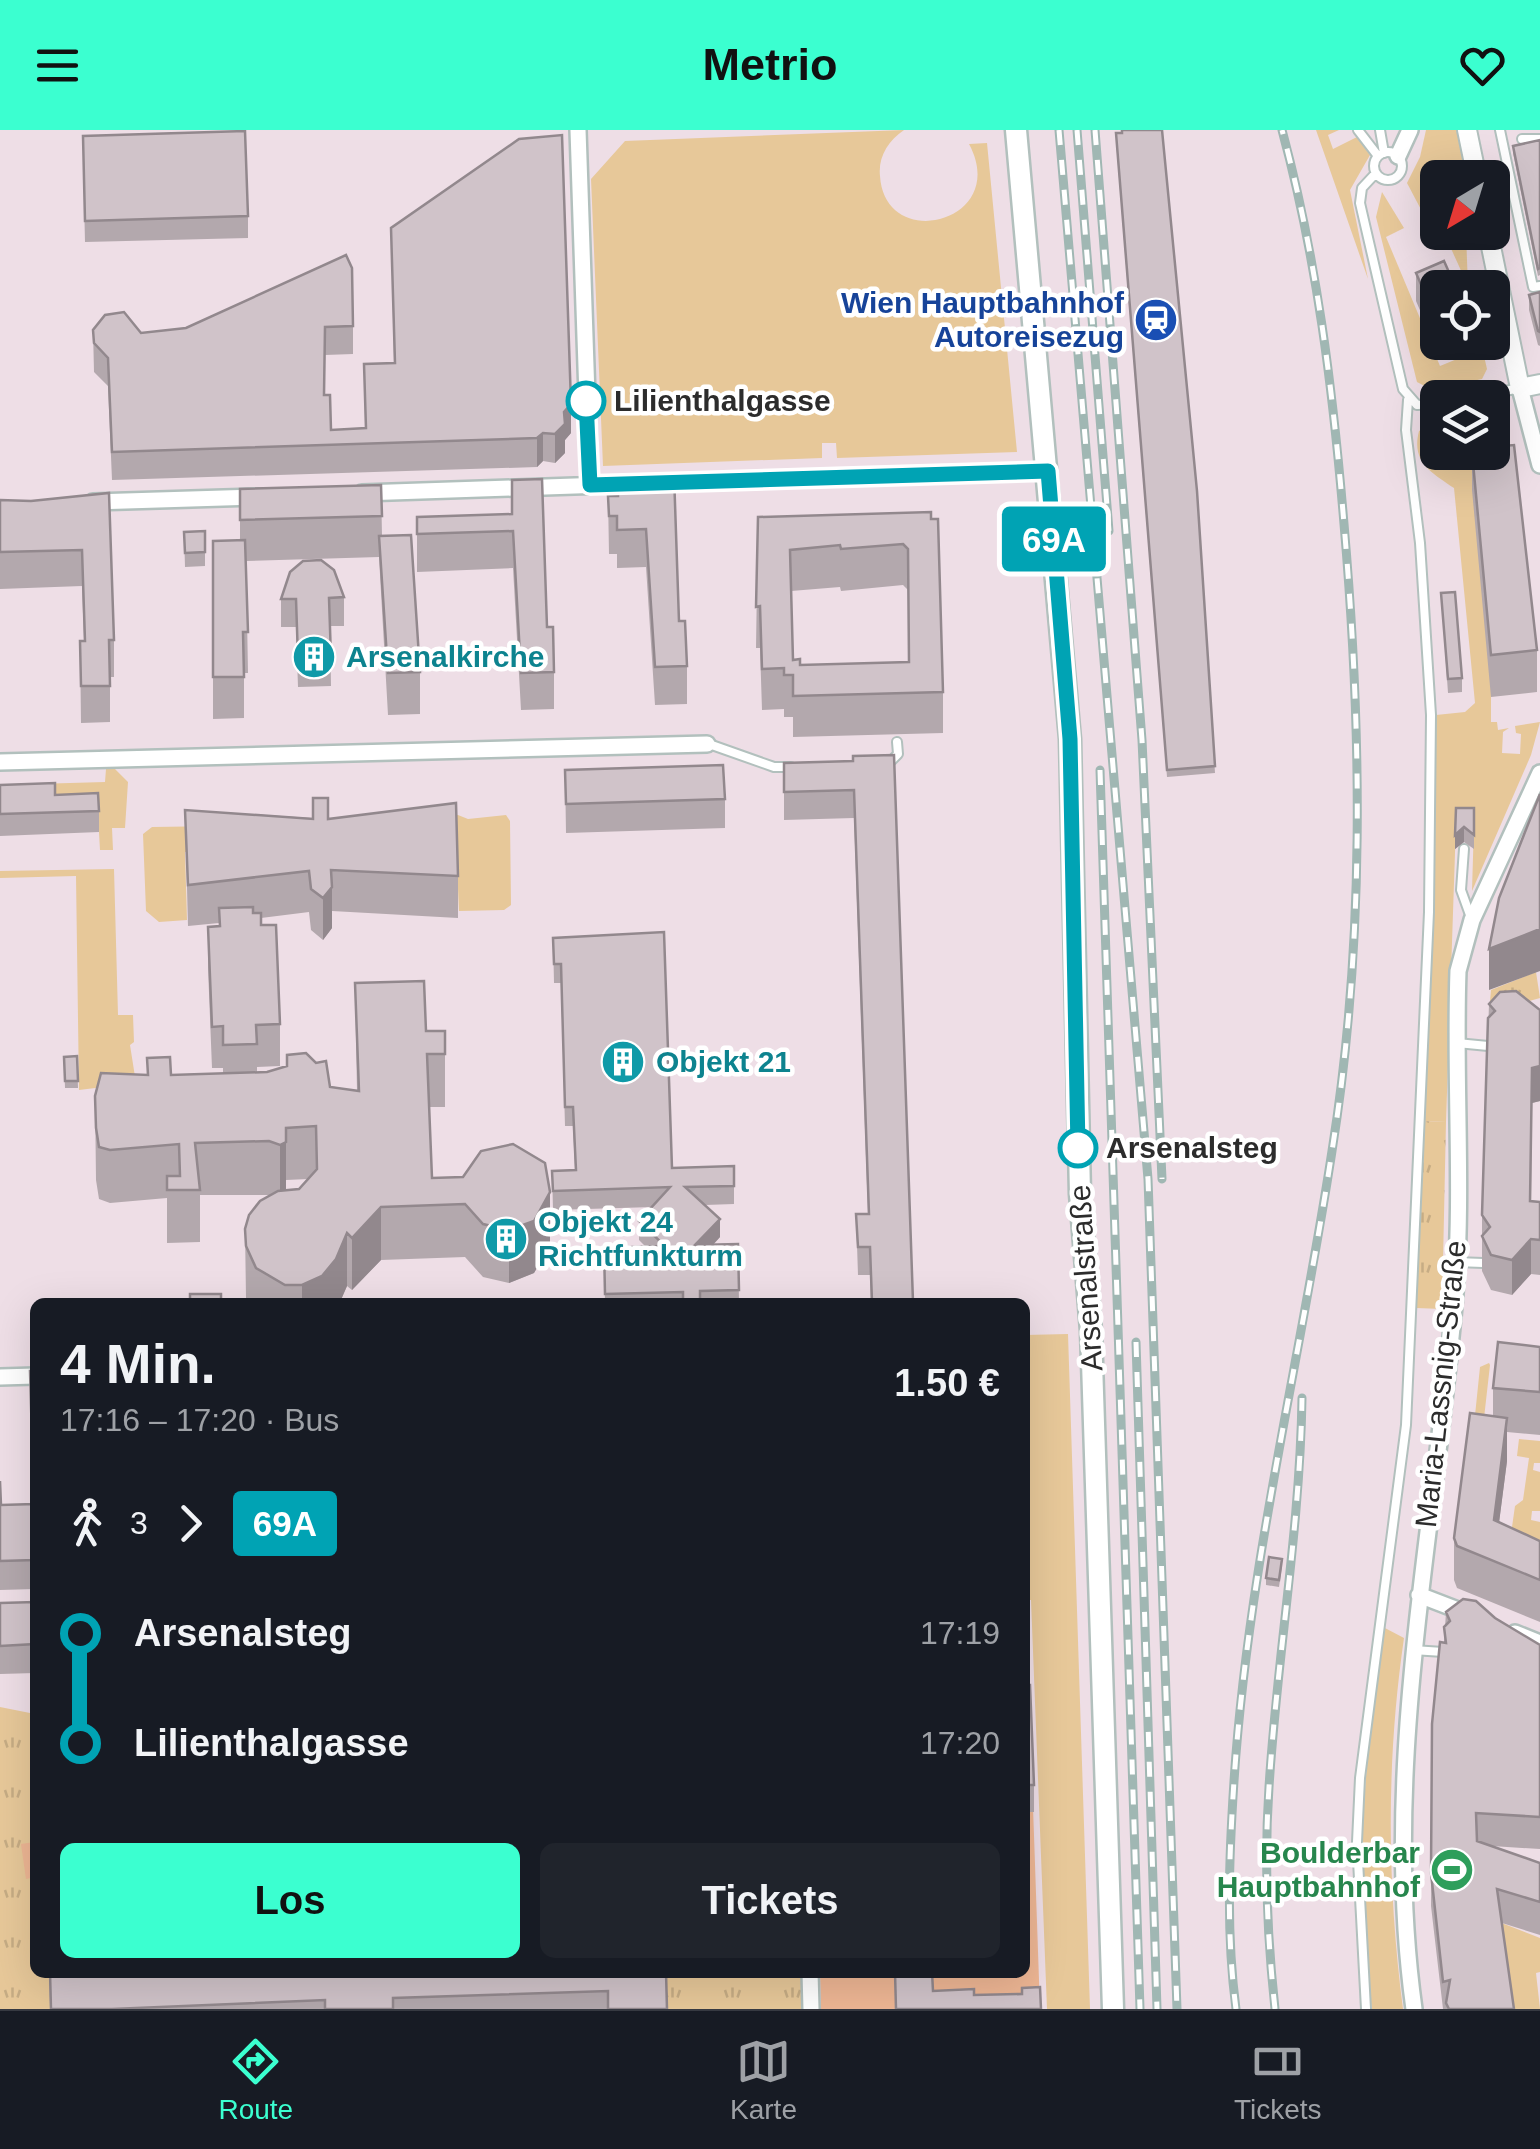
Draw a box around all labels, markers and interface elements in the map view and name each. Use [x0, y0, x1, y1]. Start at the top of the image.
icon: menu [30, 38, 85, 93]
icon: heart [1455, 38, 1510, 93]
text: Metrio [703, 39, 838, 90]
north arrow [1420, 160, 1510, 250]
map controls [1420, 160, 1510, 470]
button: locate [1420, 270, 1510, 360]
place label: Wien Hauptbahnhof Autoreisezug [841, 286, 1125, 353]
station icon: Wien Hauptbahnhof Autoreisezug [1133, 297, 1179, 343]
button: layers [1420, 380, 1510, 470]
marker: Lilienthalgasse [567, 382, 605, 420]
place label: Lilienthalgasse [614, 384, 831, 417]
line badge: 69A [996, 506, 1112, 572]
text: 69A [1022, 520, 1086, 559]
building icon: Arsenalkirche [291, 634, 337, 680]
place label: Arsenalkirche [346, 640, 544, 673]
building icon: Objekt 21 [600, 1039, 646, 1085]
place label: Objekt 21 [656, 1045, 791, 1078]
marker: Arsenalsteg [1059, 1129, 1097, 1167]
place label: Arsenalsteg [1106, 1131, 1278, 1164]
street label: Arsenalstraße [1063, 1184, 1108, 1372]
place label: Objekt 24 Richtfunkturm [538, 1205, 743, 1272]
building icon: Objekt 24 Richtfunkturm [483, 1216, 529, 1262]
street label: Maria-Lassnig-Straße [1409, 1239, 1472, 1529]
text: 4 Min. [60, 1333, 216, 1395]
text: 1.50 € [894, 1362, 1000, 1404]
text: 17:16 – 17:20 · Bus [60, 1402, 339, 1438]
icon: walk [60, 1496, 115, 1551]
icon: forward [163, 1496, 218, 1551]
text: 69A [253, 1504, 317, 1543]
text: 3 [130, 1505, 148, 1541]
text: Arsenalsteg [134, 1612, 352, 1654]
text: 17:19 [920, 1615, 1000, 1651]
text: Lilienthalgasse [134, 1722, 409, 1764]
text: 17:20 [920, 1725, 1000, 1761]
place label: Boulderbar Hauptbahnhof [1217, 1836, 1421, 1903]
button: Los [60, 1843, 520, 1958]
button: Tickets [540, 1843, 1000, 1958]
sports icon: Boulderbar Hauptbahnhof [1429, 1847, 1475, 1893]
tab: Route [218, 2034, 293, 2126]
tab: Karte [730, 2034, 797, 2126]
tab: Tickets [1234, 2034, 1322, 2126]

